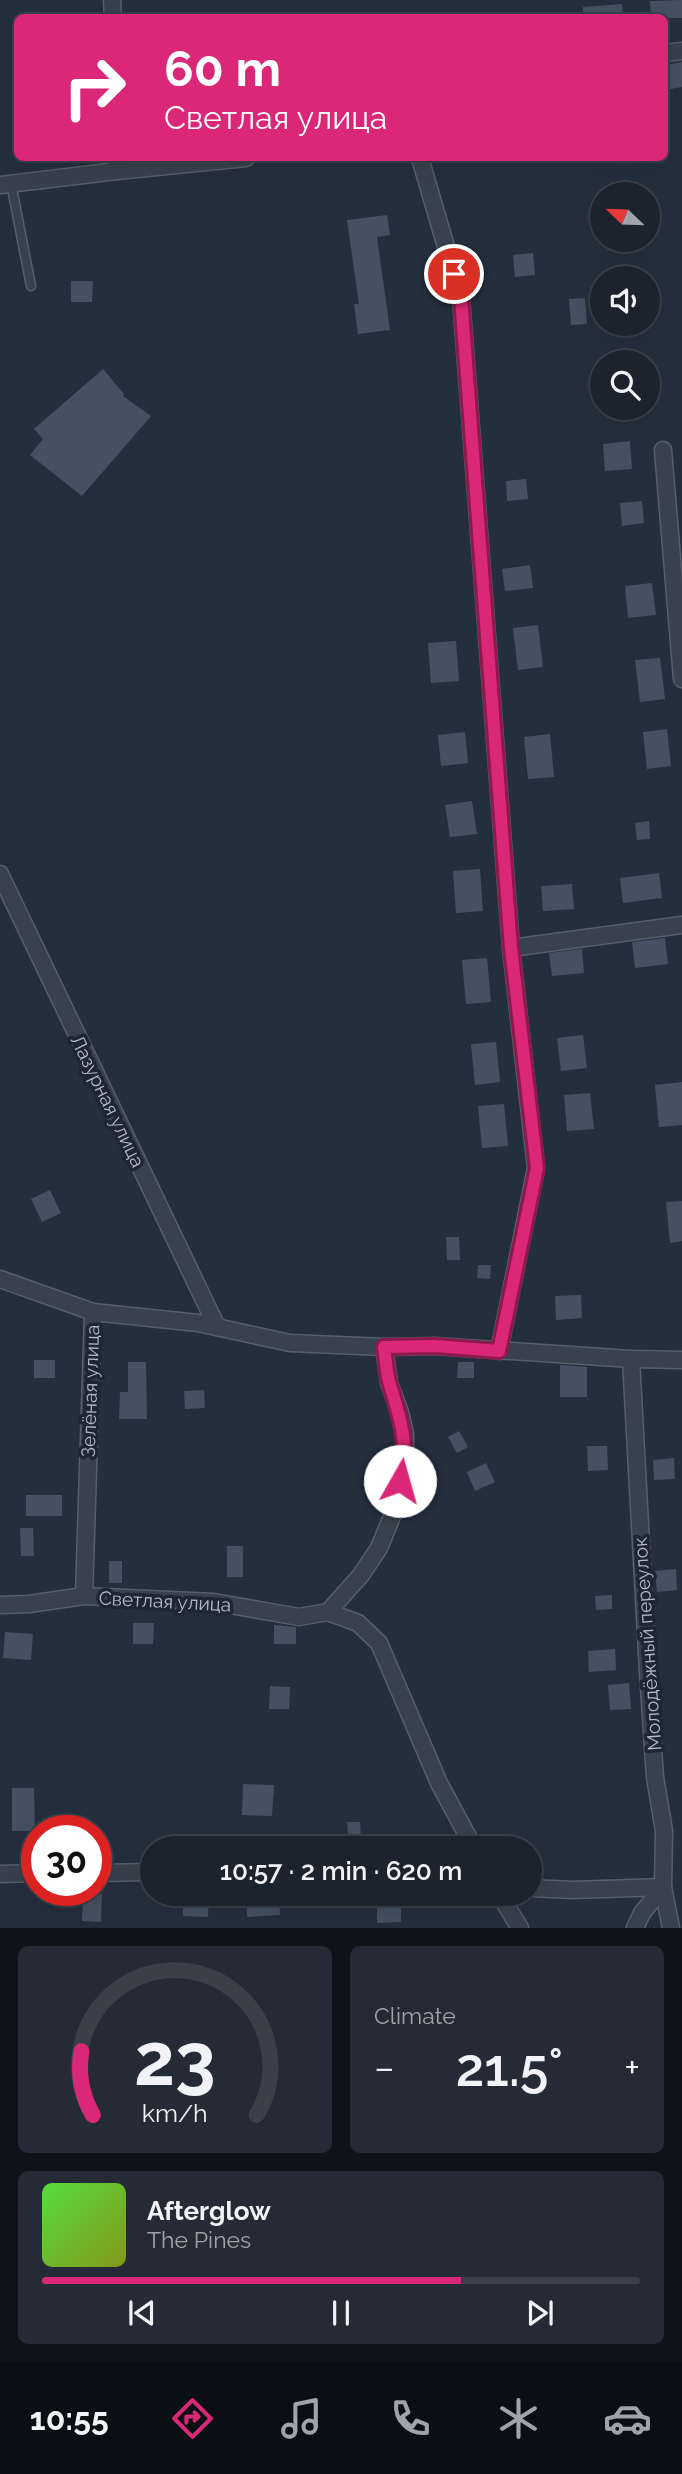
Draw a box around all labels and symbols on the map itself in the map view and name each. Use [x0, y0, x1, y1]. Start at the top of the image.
north arrow [590, 182, 660, 252]
pin [424, 244, 484, 304]
street label: Лазурная улица [66, 1031, 150, 1171]
street label: Зелёная улица [77, 1324, 103, 1458]
position arrow [363, 1444, 437, 1518]
street label: Молодёжный переулок [629, 1536, 665, 1752]
street label: Светлая улица [98, 1587, 232, 1615]
speed limit sign: 30 [21, 1815, 112, 1906]

